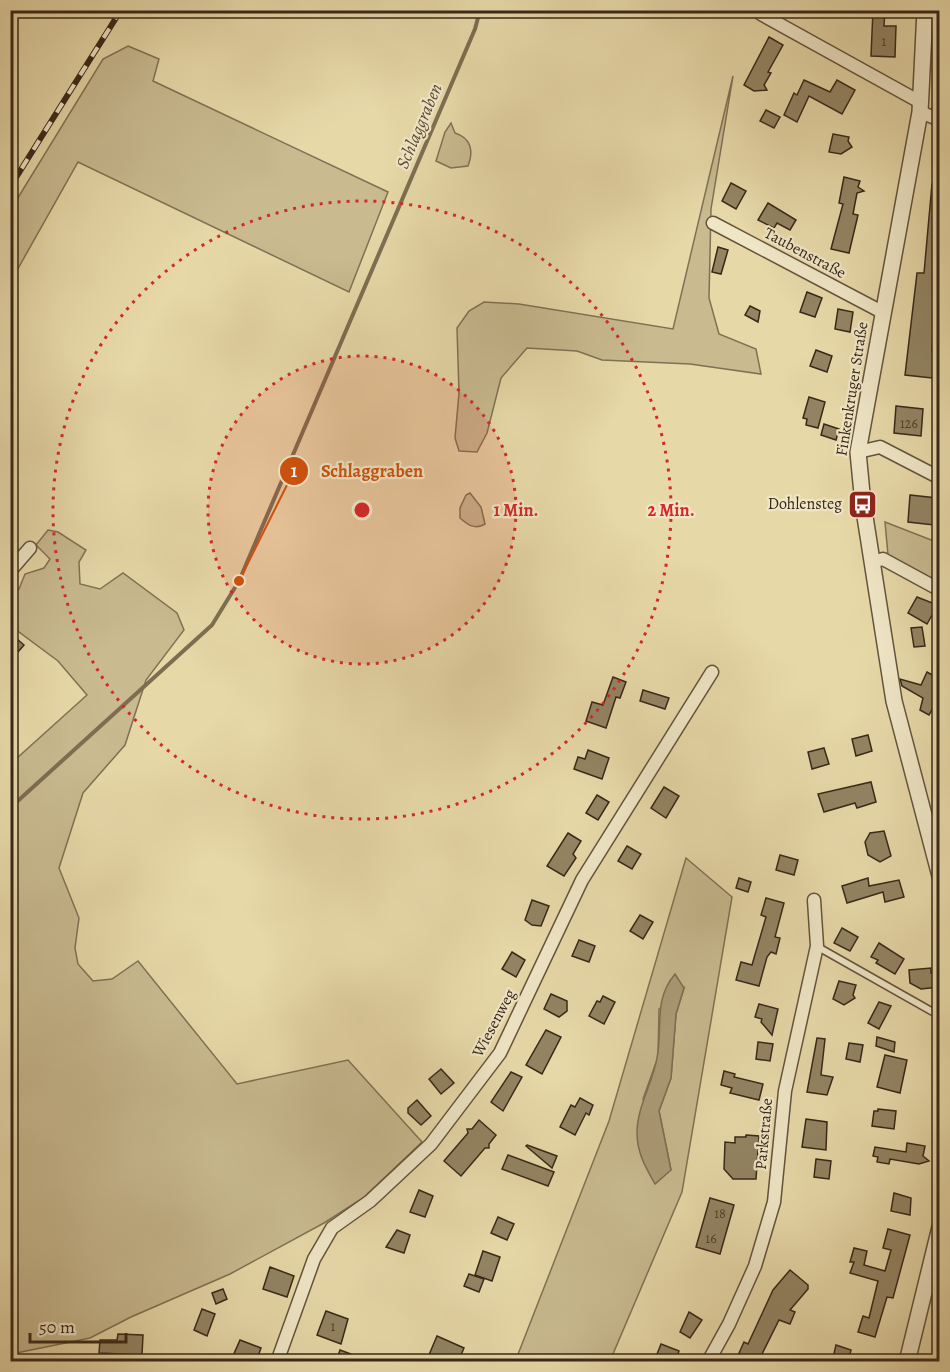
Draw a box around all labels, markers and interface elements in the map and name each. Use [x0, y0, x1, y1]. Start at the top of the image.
house number: 1 [882, 32, 887, 51]
water label: Schlaggraben [390, 80, 448, 172]
street label: Taubenstraße [760, 222, 850, 284]
street label: Finkenkruger Straße [831, 320, 873, 458]
house number: 126 [900, 414, 918, 433]
callout: Schlaggraben [279, 453, 435, 489]
text: 1 [291, 459, 298, 483]
text: Schlaggraben [321, 459, 423, 483]
bus stop icon: Dohlensteg [847, 488, 879, 520]
place label: Dohlensteg [768, 493, 842, 515]
text: 1 Min. [494, 498, 538, 522]
text: 2 Min. [647, 498, 695, 522]
centre of rings [352, 500, 372, 520]
street label: Wiesenweg [466, 985, 521, 1062]
street label: Parkstraße [750, 1097, 778, 1171]
house number: 18 [714, 1204, 726, 1223]
house number: 16 [705, 1229, 717, 1248]
scale bar [30, 1306, 126, 1344]
text: 50 m [39, 1315, 75, 1339]
house number: 1 [331, 1317, 336, 1336]

